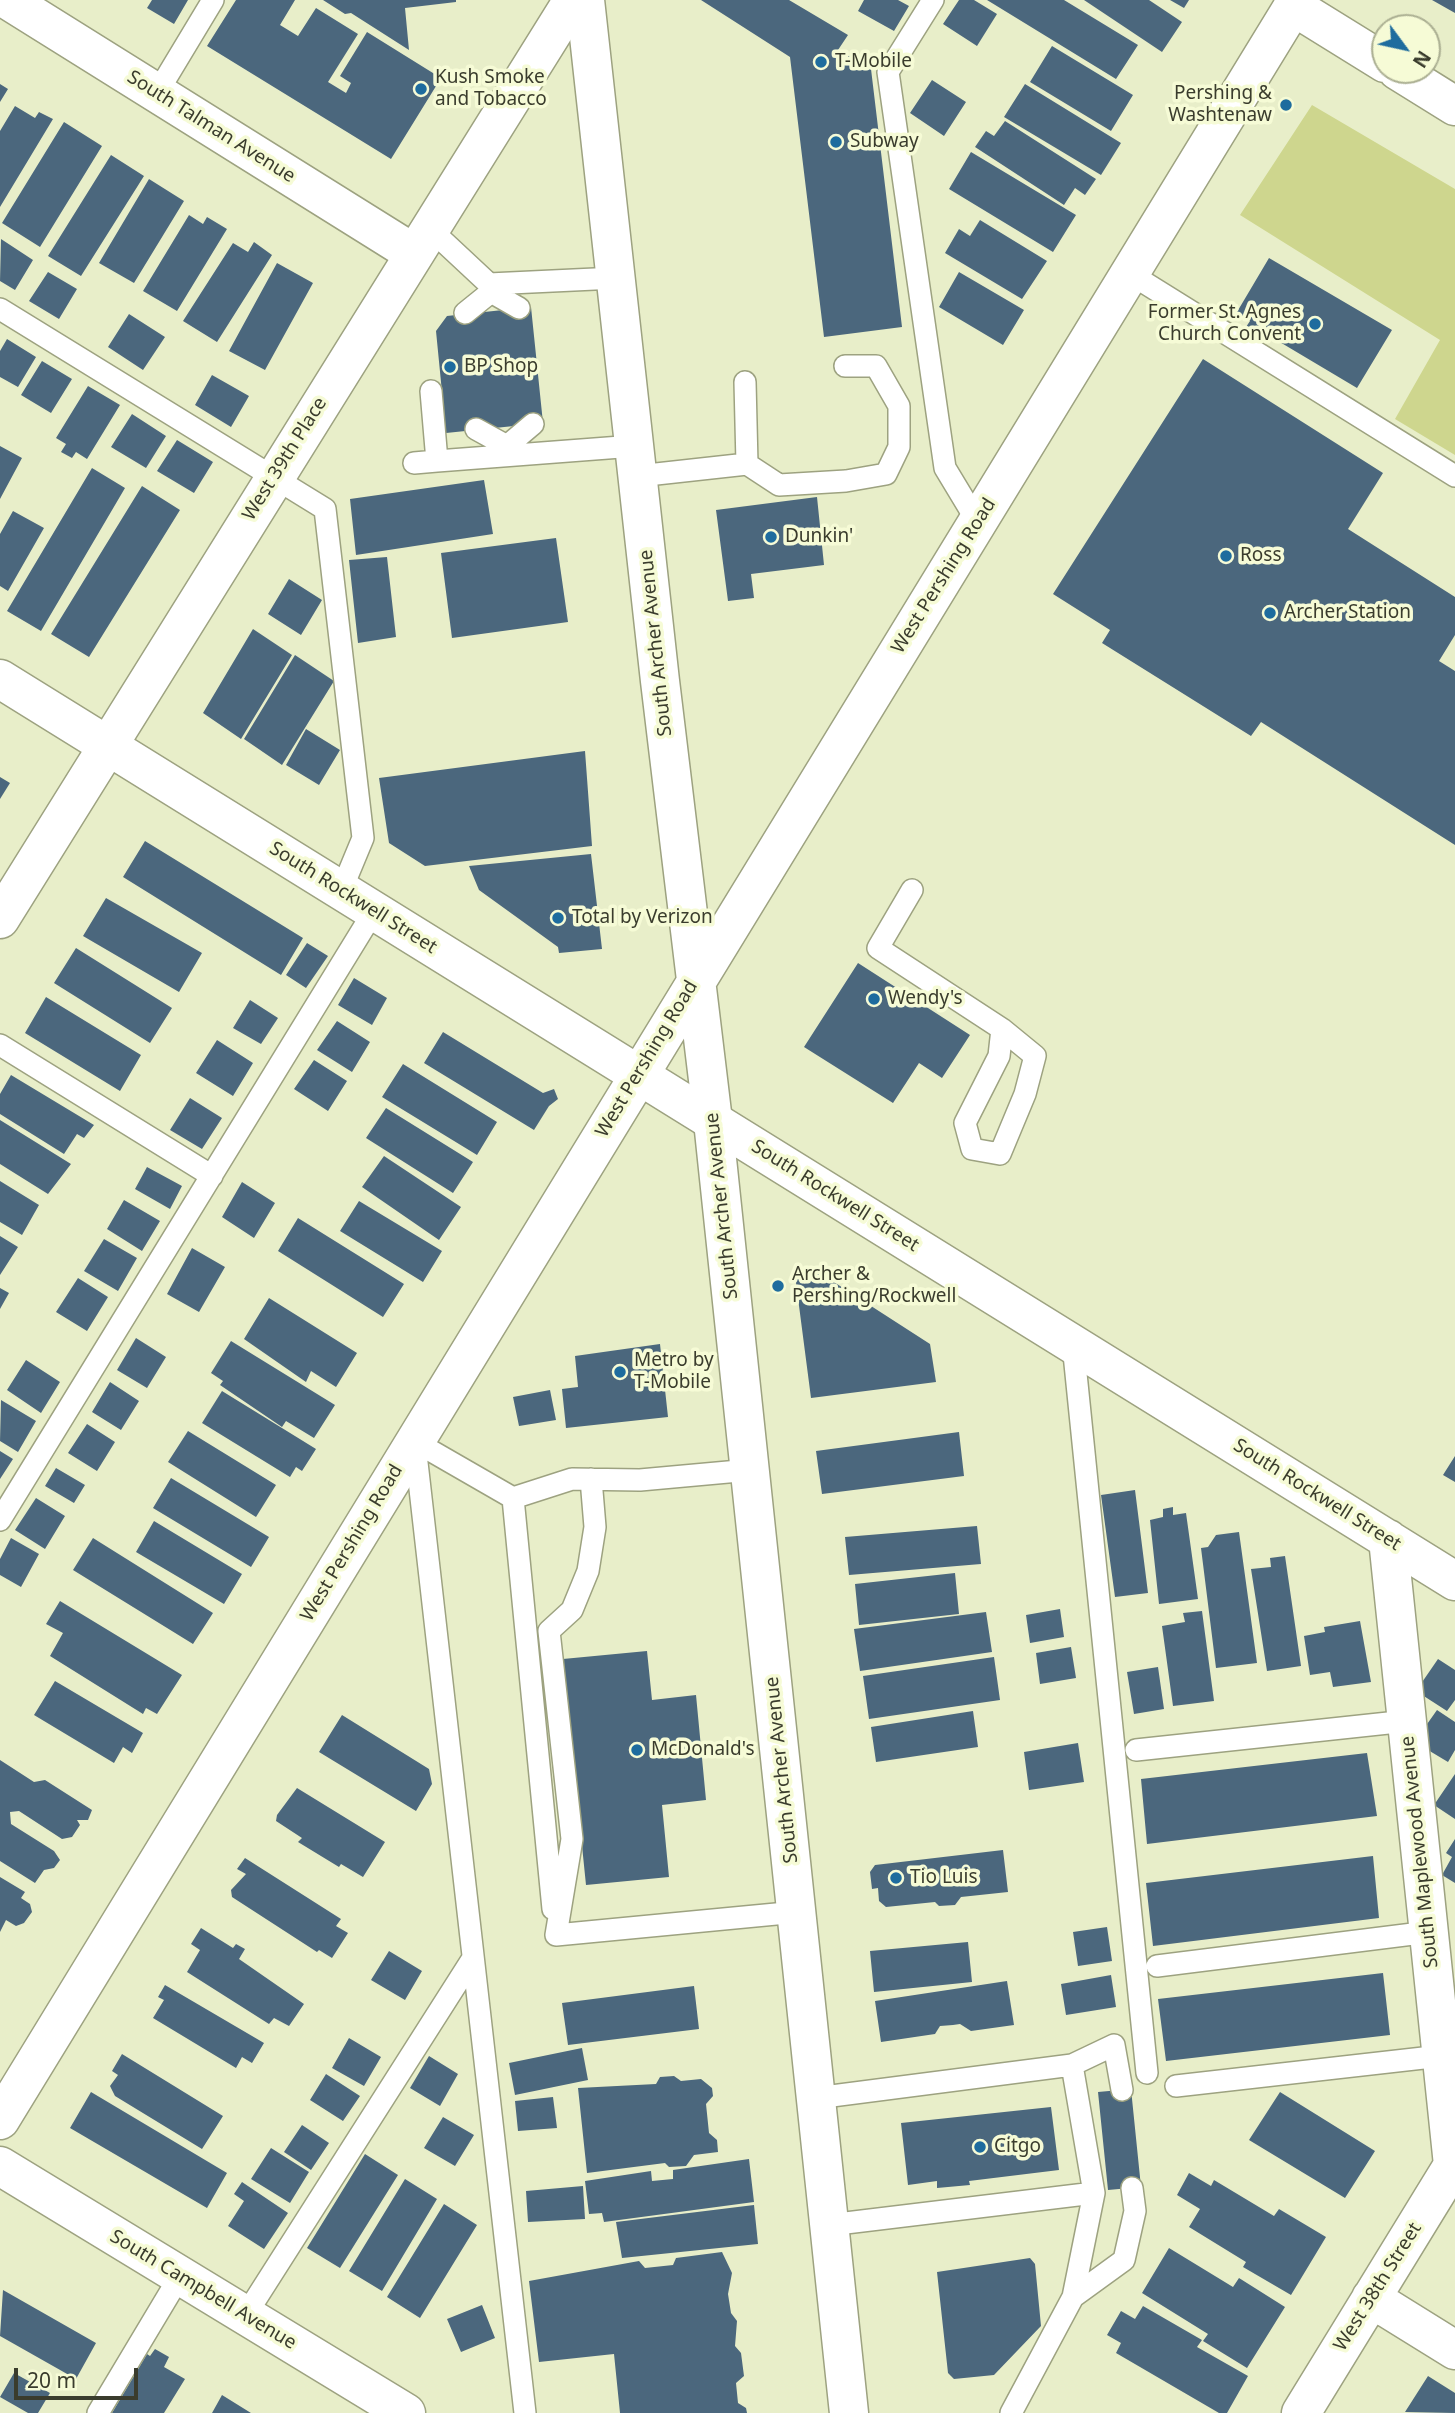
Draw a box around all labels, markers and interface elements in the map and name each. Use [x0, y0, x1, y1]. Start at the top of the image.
north arrow [1371, 14, 1441, 84]
text: N [1407, 46, 1437, 73]
place label: T-Mobile [835, 51, 912, 73]
marker: T-Mobile [813, 54, 829, 70]
street label: South Talman Avenue [123, 66, 299, 188]
place label: Kush Smoke and Tobacco [435, 67, 547, 111]
marker: Kush Smoke and Tobacco [413, 81, 429, 97]
place label: Pershing & Washtenaw [1168, 83, 1272, 127]
marker: Pershing & Washtenaw [1278, 97, 1294, 113]
place label: Subway [850, 131, 919, 153]
marker: Subway [828, 134, 844, 150]
place label: Former St. Agnes Church Convent [1148, 302, 1301, 346]
marker: Former St. Agnes Church Convent [1307, 316, 1323, 332]
place label: BP Shop [464, 356, 538, 378]
marker: BP Shop [442, 359, 458, 375]
street label: West 39th Place [238, 393, 332, 525]
street label: West Pershing Road [887, 494, 1001, 658]
place label: Dunkin' [785, 526, 853, 548]
marker: Dunkin' [763, 529, 779, 545]
place label: Ross [1240, 545, 1282, 567]
street label: South Archer Avenue [635, 548, 677, 738]
marker: Ross [1218, 548, 1234, 564]
place label: Archer Station [1284, 602, 1411, 624]
marker: Archer Station [1262, 605, 1278, 621]
street label: South Rockwell Street [265, 837, 441, 959]
place label: Total by Verizon [572, 907, 713, 929]
marker: Total by Verizon [550, 910, 566, 926]
street label: West Pershing Road [591, 977, 703, 1141]
place label: Wendy's [888, 988, 963, 1010]
marker: Wendy's [866, 991, 882, 1007]
street label: South Archer Avenue [701, 1111, 743, 1301]
street label: South Rockwell Street [747, 1135, 923, 1257]
place label: Archer & Pershing/Rockwell [792, 1264, 956, 1308]
marker: Archer & Pershing/Rockwell [770, 1278, 786, 1294]
place label: Metro by T-Mobile [634, 1350, 714, 1394]
marker: Metro by T-Mobile [612, 1364, 628, 1380]
street label: South Rockwell Street [1229, 1434, 1405, 1556]
street label: West Pershing Road [296, 1461, 408, 1625]
street label: South Archer Avenue [761, 1675, 803, 1865]
street label: South Maplewood Avenue [1396, 1735, 1444, 1969]
place label: McDonald's [651, 1739, 755, 1761]
marker: McDonald's [629, 1742, 645, 1758]
place label: Tio Luis [910, 1867, 978, 1889]
marker: Tio Luis [888, 1870, 904, 1886]
place label: Citgo [994, 2136, 1041, 2158]
marker: Citgo [972, 2139, 988, 2155]
street label: West 38th Street [1329, 2219, 1427, 2355]
street label: South Campbell Avenue [106, 2225, 300, 2355]
scale bar [18, 2354, 142, 2398]
text: 20 m [27, 2366, 76, 2394]

